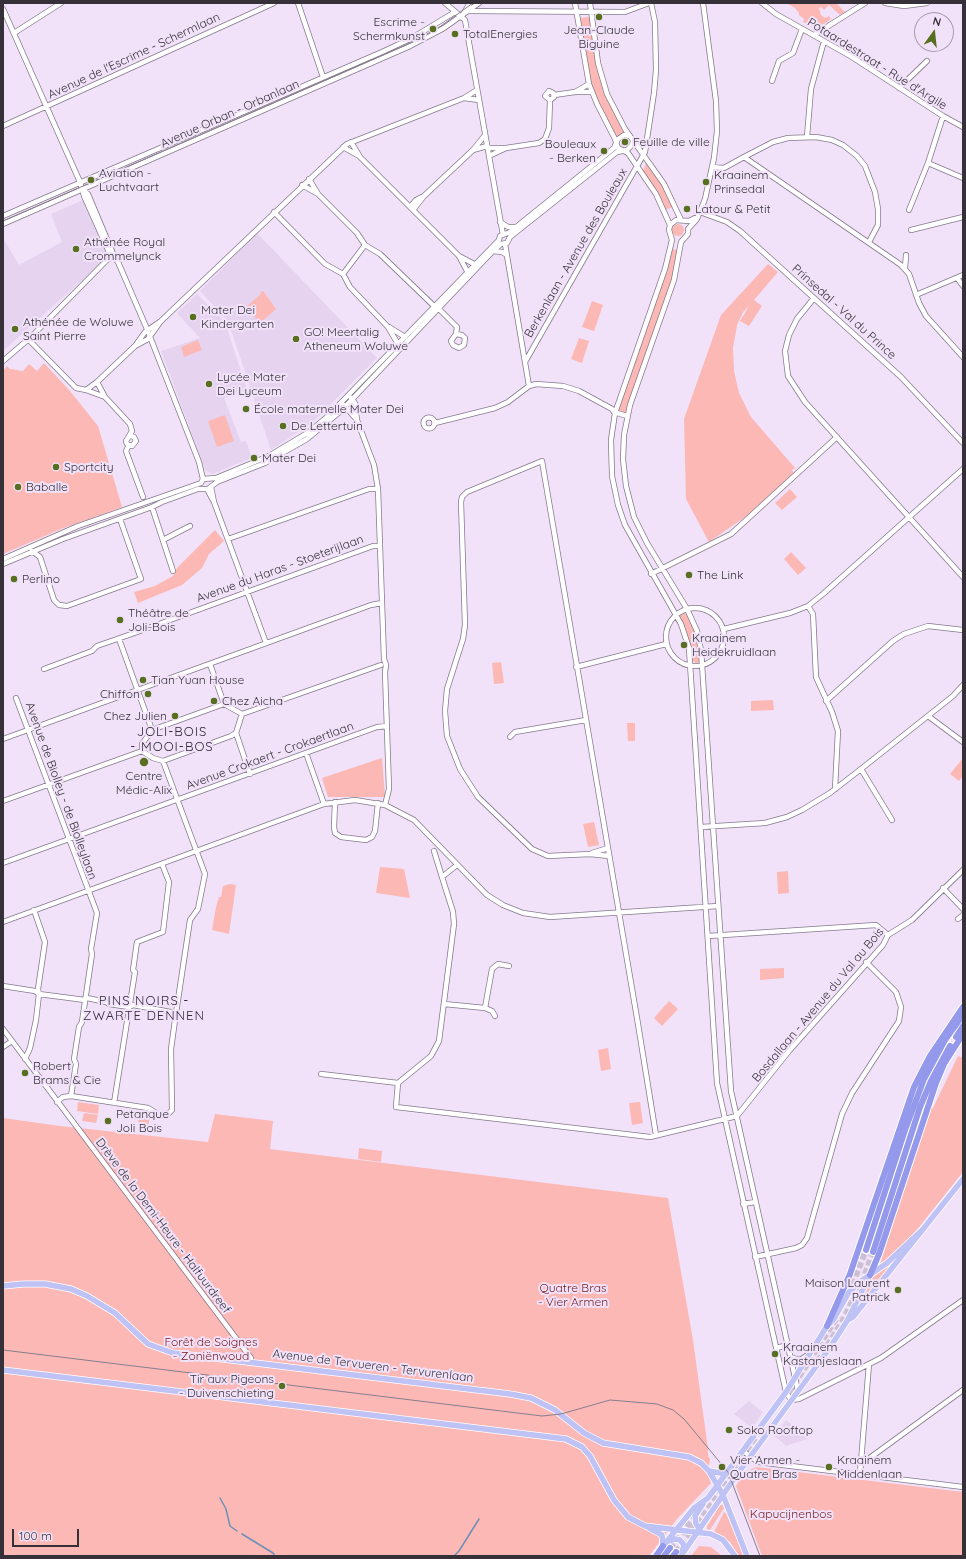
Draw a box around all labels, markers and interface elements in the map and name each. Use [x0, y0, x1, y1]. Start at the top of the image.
street label: Avenue de l'Escrime - Schermlaan [46, 10, 222, 102]
marker: Jean-Claude Biguine [594, 12, 604, 22]
north arrow [914, 12, 954, 52]
text: N [931, 14, 943, 29]
place label: Escrime - Schermkunst [353, 15, 425, 43]
street label: Potaardestraat - Rue d'Argile [805, 15, 949, 113]
place label: Jean-Claude Biguine [563, 23, 635, 51]
marker: Escrime - Schermkunst [428, 24, 438, 34]
place label: TotalEnergies [463, 27, 538, 41]
marker: TotalEnergies [450, 29, 460, 39]
street label: Avenue Orban - Orbanlaan [158, 77, 302, 151]
place label: Feuille de ville [633, 135, 710, 149]
place label: Bouleaux - Berken [545, 137, 596, 165]
marker: Feuille de ville [620, 137, 630, 147]
marker: Bouleaux - Berken [599, 146, 609, 156]
place label: Aviation - Luchtvaart [99, 166, 159, 194]
street label: Berkenlaan - Avenue des Bouleaux [521, 166, 631, 340]
place label: Kraainem Prinsedal [714, 168, 768, 196]
marker: Aviation - Luchtvaart [86, 175, 96, 185]
marker: Kraainem Prinsedal [701, 177, 711, 187]
place label: Latour & Petit [695, 202, 771, 216]
marker: Latour & Petit [682, 204, 692, 214]
place label: Athénée Royal Crommelynck [84, 235, 165, 263]
marker: Athénée Royal Crommelynck [71, 244, 81, 254]
street label: Prinsedal - Val du Prince [789, 261, 899, 363]
place label: Mater Dei Kindergarten [201, 303, 274, 331]
marker: Mater Dei Kindergarten [188, 312, 198, 322]
place label: Athénée de Woluwe Saint Pierre [23, 315, 133, 343]
marker: Athénée de Woluwe Saint Pierre [10, 324, 20, 334]
place label: GO! Meertalig Atheneum Woluwe [304, 325, 408, 353]
marker: GO! Meertalig Atheneum Woluwe [291, 334, 301, 344]
place label: Lycée Mater Dei Lyceum [217, 370, 286, 398]
marker: Lycée Mater Dei Lyceum [204, 379, 214, 389]
place label: École maternelle Mater Dei [254, 402, 404, 416]
marker: École maternelle Mater Dei [241, 404, 251, 414]
place label: De Lettertuin [291, 419, 363, 433]
marker: De Lettertuin [278, 421, 288, 431]
place label: Mater Dei [262, 451, 316, 465]
marker: Mater Dei [249, 453, 259, 463]
place label: Sportcity [64, 460, 114, 474]
marker: Sportcity [51, 462, 61, 472]
place label: Baballe [26, 480, 68, 494]
marker: Baballe [13, 482, 23, 492]
street label: Avenue du Haras - Stoeterijlaan [194, 532, 366, 606]
place label: The Link [697, 568, 743, 582]
marker: The Link [684, 570, 694, 580]
place label: Perlino [22, 572, 60, 586]
marker: Perlino [9, 574, 19, 584]
place label: Théâtre de Joli-Bois [128, 606, 189, 634]
marker: Théâtre de Joli-Bois [115, 615, 125, 625]
place label: Kraainem Heidekruidlaan [692, 631, 776, 659]
marker: Kraainem Heidekruidlaan [679, 640, 689, 650]
place label: Tian Yuan House [151, 673, 244, 687]
marker: Tian Yuan House [138, 675, 148, 685]
place label: Chiffon [100, 687, 140, 701]
marker: Chiffon [143, 689, 153, 699]
place label: Chez Aicha [222, 694, 283, 708]
marker: Chez Aicha [209, 696, 219, 706]
street label: Avenue de Biolley - de Biolleylaan [22, 700, 100, 882]
place label: Chez Julien [104, 709, 167, 723]
marker: Chez Julien [170, 711, 180, 721]
street label: Avenue Crokaert - Crokaertlaan [184, 719, 356, 793]
district label: JOLI-BOIS - MOOI-BOS [130, 724, 214, 755]
marker: Centre Médic-Alix [138, 756, 150, 768]
place label: Centre Médic-Alix [116, 769, 172, 797]
street label: Bosdallaan - Avenue du Val au Bois [749, 925, 887, 1085]
district label: PINS NOIRS - ZWARTE DENNEN [83, 993, 205, 1024]
place label: Robert Brams & Cie [33, 1059, 101, 1087]
marker: Robert Brams & Cie [20, 1068, 30, 1078]
place label: Petanque Joli Bois [116, 1107, 169, 1135]
marker: Petanque Joli Bois [103, 1116, 113, 1126]
street label: Drève de la Demi-Heure - Halfuurdreef [92, 1136, 234, 1316]
place label: Maison Laurent Patrick [805, 1276, 890, 1304]
park label: Quatre Bras - Vier Armen [538, 1281, 608, 1309]
marker: Maison Laurent Patrick [893, 1285, 903, 1295]
park label: Forêt de Soignes - Zoniënwoud [164, 1335, 258, 1363]
place label: Kraainem Kastanjeslaan [783, 1340, 862, 1368]
street label: Avenue de Tervueren - Tervurenlaan [272, 1347, 474, 1385]
marker: Kraainem Kastanjeslaan [770, 1349, 780, 1359]
place label: Tir aux Pigeons - Duivenschieting [179, 1372, 274, 1400]
marker: Tir aux Pigeons - Duivenschieting [277, 1381, 287, 1391]
place label: Soko Rooftop [737, 1423, 813, 1437]
marker: Soko Rooftop [724, 1425, 734, 1435]
place label: Vier Armen - Quatre Bras [730, 1453, 800, 1481]
place label: Kraainem Middenlaan [837, 1453, 902, 1481]
marker: Vier Armen - Quatre Bras [717, 1462, 727, 1472]
marker: Kraainem Middenlaan [824, 1462, 834, 1472]
park label: Kapucijnenbos [750, 1507, 832, 1521]
scale bar [14, 1521, 81, 1547]
text: 100 m [19, 1528, 52, 1543]

